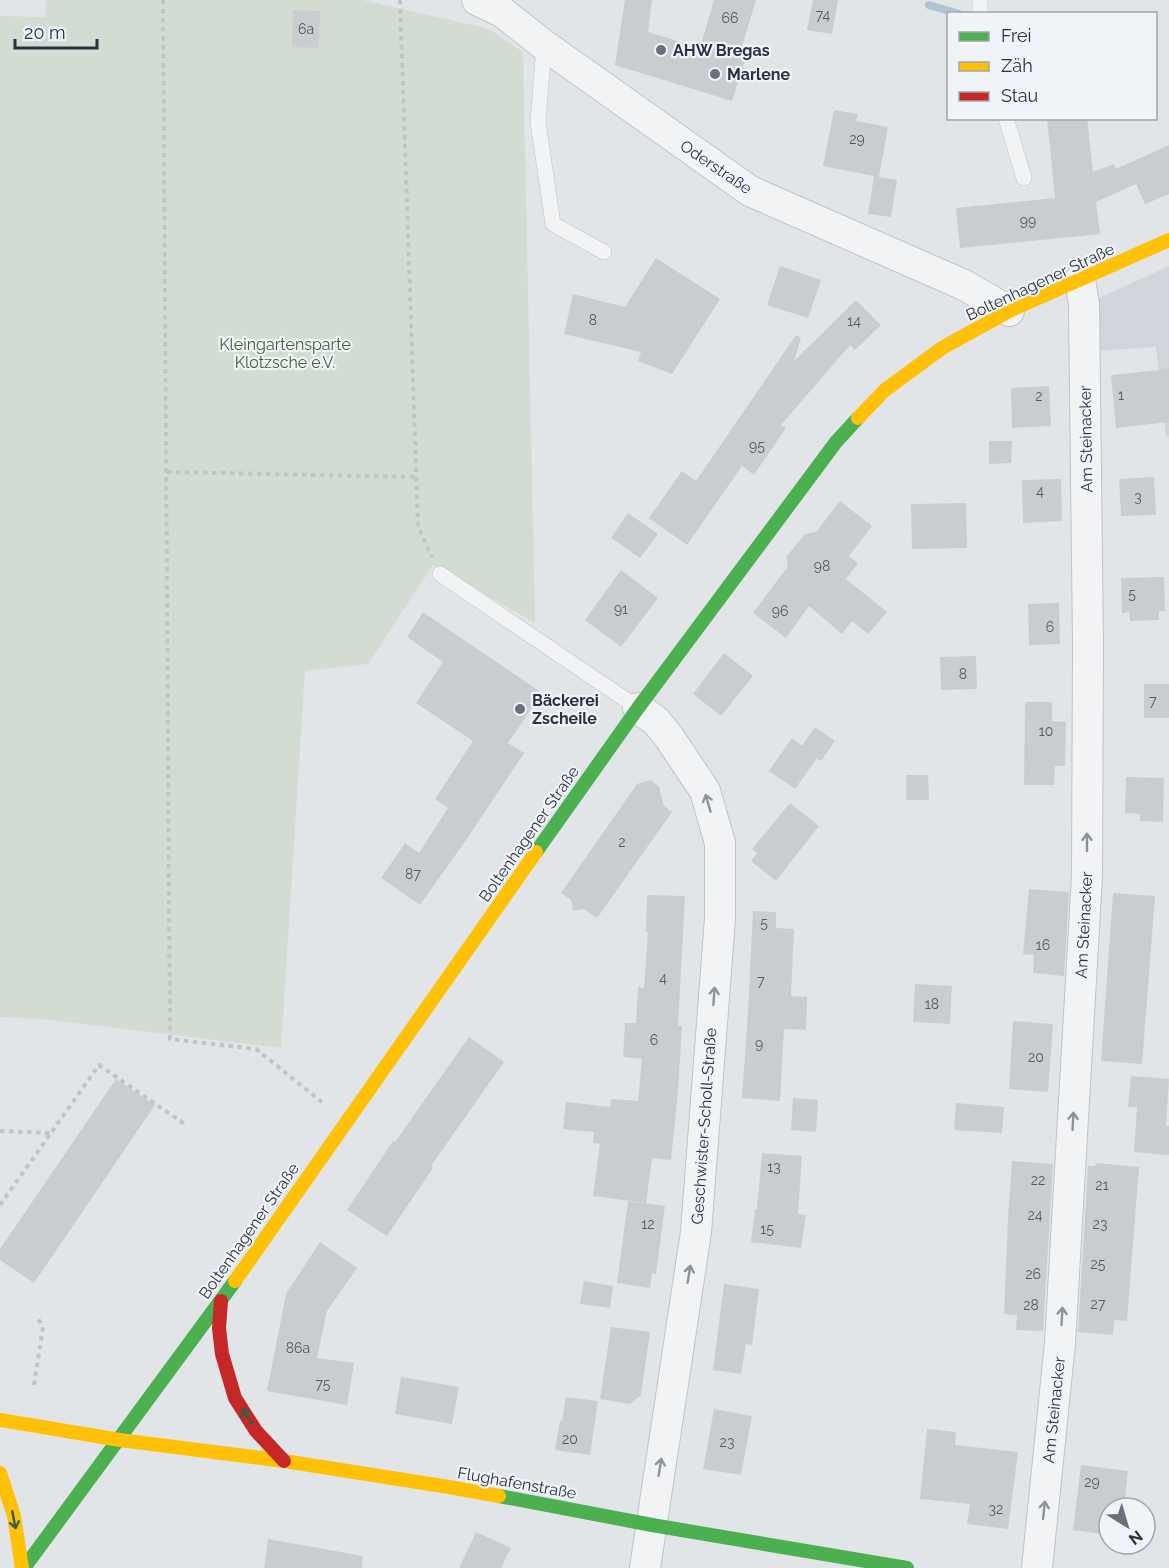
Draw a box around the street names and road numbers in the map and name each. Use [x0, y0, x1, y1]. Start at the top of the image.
street label: Oderstraße [676, 136, 756, 198]
street label: Boltenhagener Straße [963, 239, 1117, 325]
street label: Am Steinacker [1076, 385, 1096, 493]
street label: Boltenhagener Straße [475, 762, 583, 906]
street label: Am Steinacker [1072, 871, 1096, 979]
street label: Geschwister-Scholl-Straße [688, 1027, 720, 1225]
street label: Boltenhagener Straße [195, 1159, 303, 1303]
street label: Am Steinacker [1039, 1355, 1069, 1464]
street label: Flughafenstraße [456, 1463, 578, 1503]

